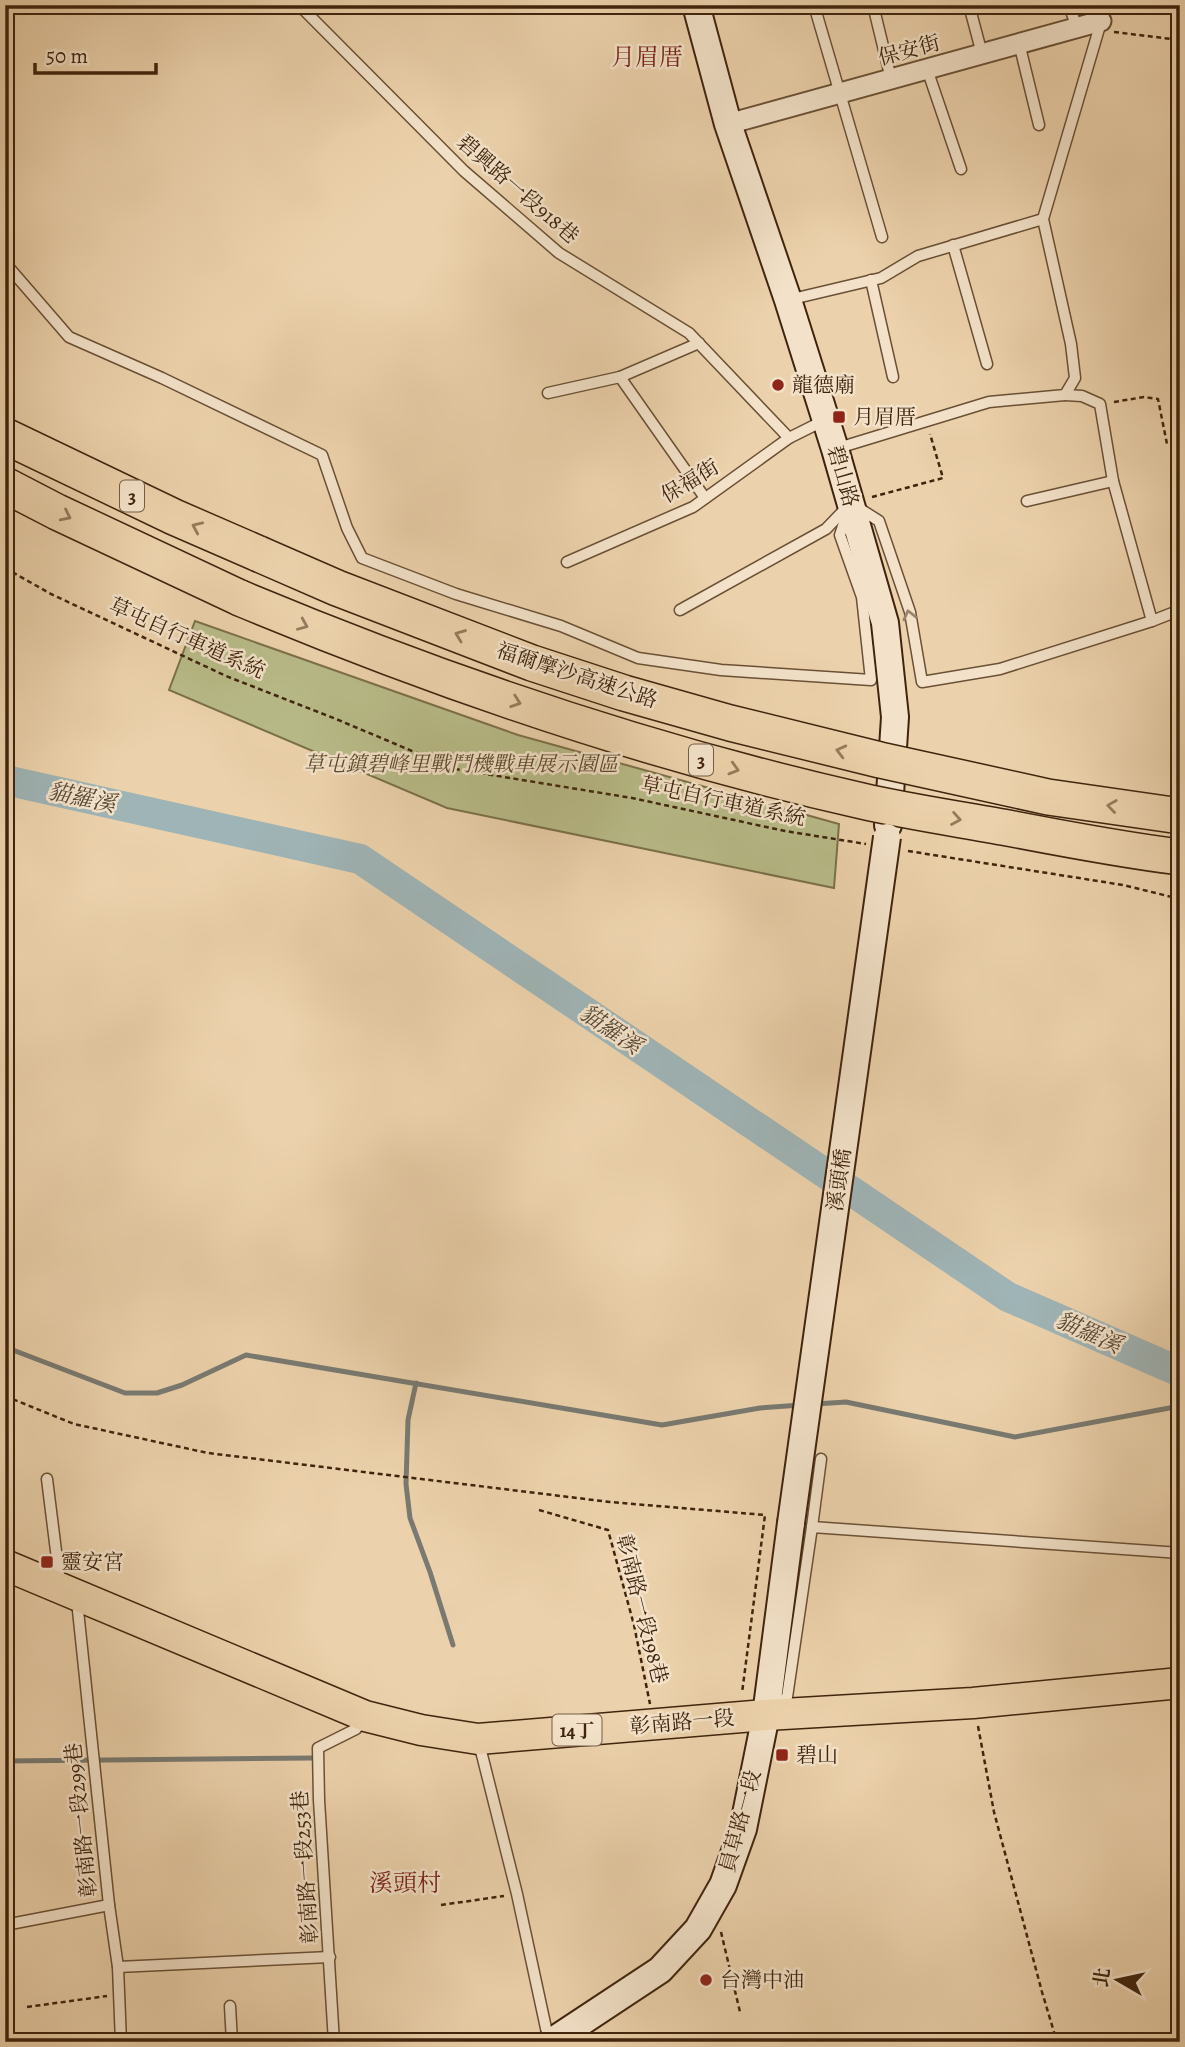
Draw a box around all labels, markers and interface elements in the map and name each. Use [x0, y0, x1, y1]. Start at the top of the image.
street label: 保安街 [875, 28, 943, 72]
scale bar [35, 32, 156, 76]
district label: 月眉厝 [611, 41, 683, 73]
text: 50 m [46, 42, 88, 70]
street label: 碧興路一段918巷 [451, 128, 585, 250]
place label: 龍德廟 [792, 371, 855, 399]
marker: 龍德廟 [770, 377, 786, 393]
place label: 月眉厝 [853, 403, 916, 431]
marker: 月眉厝 [831, 409, 847, 425]
street label: 碧山路 [821, 442, 865, 510]
street label: 保福街 [656, 453, 724, 509]
road number: 3 [120, 481, 144, 512]
one-way arrow [59, 508, 71, 522]
one-way arrow [192, 521, 204, 535]
street label: 草屯自行車道系統 [105, 591, 269, 685]
one-way arrow [903, 609, 917, 621]
one-way arrow [296, 616, 308, 630]
one-way arrow [455, 630, 467, 644]
street label: 福爾摩沙高速公路 [493, 636, 661, 714]
one-way arrow [510, 694, 522, 708]
road number: 3 [689, 744, 713, 776]
one-way arrow [835, 745, 847, 759]
park label: 草屯鎮碧峰里戰鬥機戰車展示園區 [304, 750, 621, 778]
one-way arrow [728, 761, 740, 776]
street label: 草屯自行車道系統 [638, 770, 808, 832]
water label: 貓羅溪 [45, 775, 122, 820]
one-way arrow [1106, 799, 1118, 814]
one-way arrow [950, 810, 962, 825]
water label: 貓羅溪 [573, 997, 650, 1063]
street label: 溪頭橋 [821, 1147, 857, 1213]
water label: 貓羅溪 [1051, 1304, 1129, 1362]
street label: 彰南路一段198巷 [610, 1531, 674, 1687]
place label: 靈安宮 [61, 1548, 124, 1576]
marker: 靈安宮 [39, 1554, 55, 1570]
street label: 彰南路一段 [628, 1703, 736, 1741]
road number: 14丁 [552, 1714, 602, 1746]
street label: 彰南路一段299巷 [59, 1741, 103, 1899]
place label: 碧山 [796, 1741, 838, 1769]
marker: 碧山 [774, 1747, 790, 1763]
street label: 員草路一段 [713, 1767, 767, 1875]
street label: 彰南路一段253巷 [286, 1789, 324, 1945]
district label: 溪頭村 [369, 1867, 441, 1899]
north arrow [1084, 1946, 1154, 2016]
place label: 台灣中油 [720, 1966, 804, 1994]
text: 北 [1088, 1966, 1117, 1989]
marker: 台灣中油 [698, 1972, 714, 1988]

